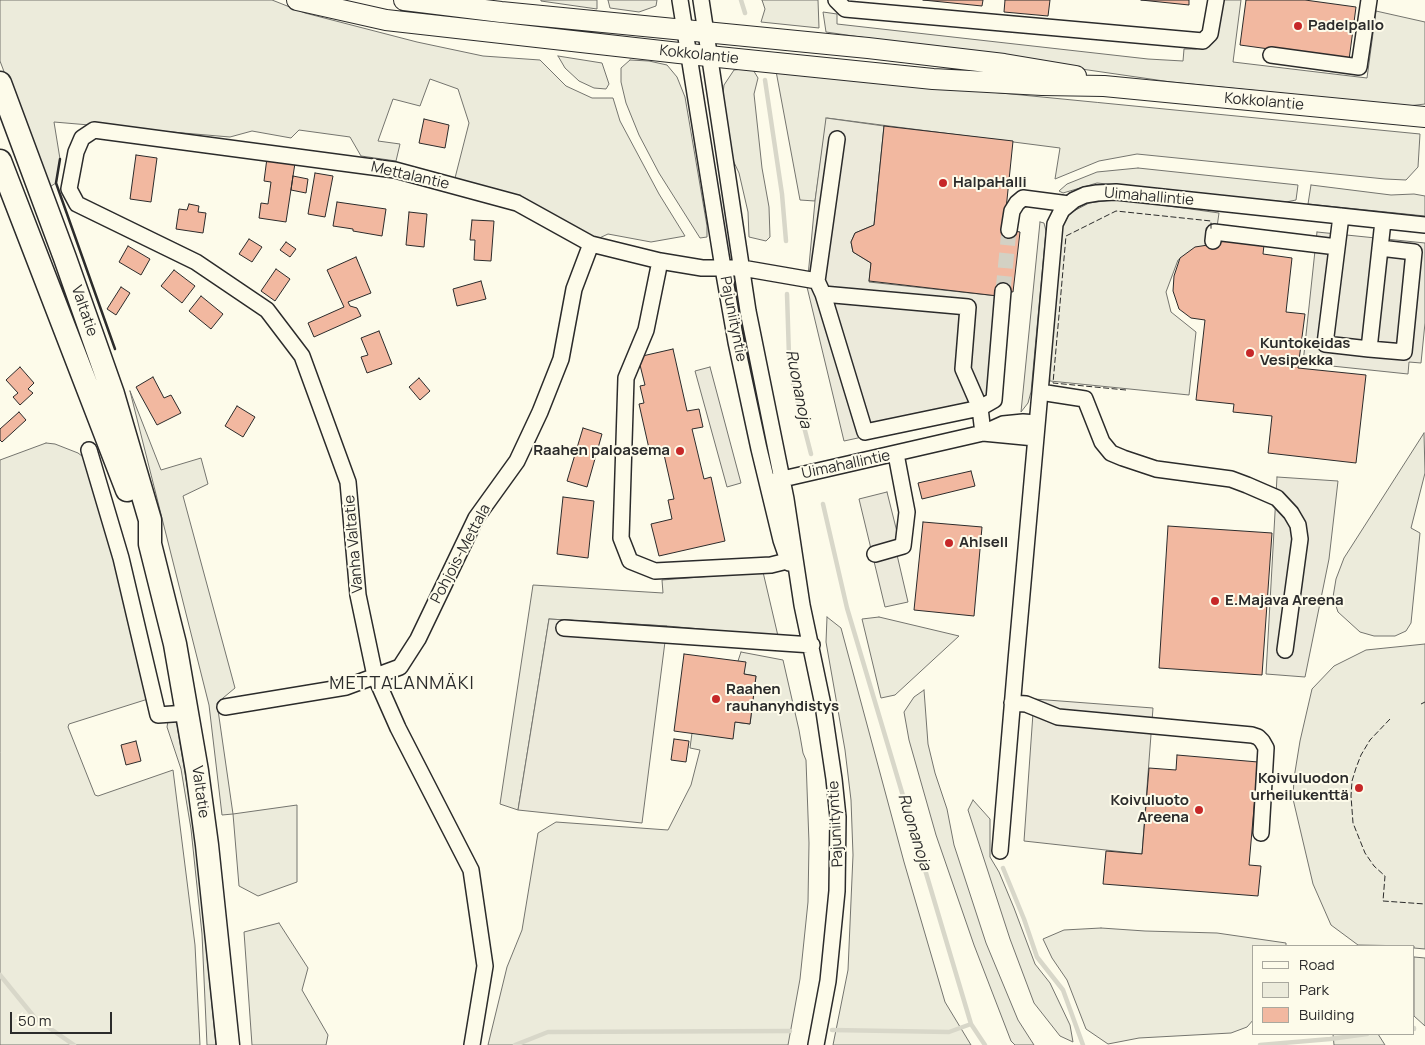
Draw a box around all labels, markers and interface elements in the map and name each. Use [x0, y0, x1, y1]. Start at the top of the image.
place label: Padelpallo [1308, 17, 1384, 35]
marker: Padelpallo [1292, 20, 1304, 32]
street label: Kokkolantie [658, 42, 740, 68]
street label: Kokkolantie [1223, 90, 1305, 114]
street label: Mettalantie [369, 158, 451, 194]
place label: HalpaHalli [953, 174, 1027, 192]
marker: HalpaHalli [937, 177, 949, 189]
street label: Uimahallintie [1103, 184, 1195, 210]
street label: Pajuniityntie [716, 275, 750, 363]
street label: Valtatie [67, 283, 101, 339]
place label: Kuntokeidas Vesipekka [1260, 335, 1350, 370]
marker: Kuntokeidas Vesipekka [1244, 347, 1256, 359]
water label: Ruonanoja [781, 348, 815, 430]
place label: Raahen paloasema [533, 442, 670, 460]
marker: Raahen paloasema [674, 445, 686, 457]
street label: Uimahallintie [800, 447, 892, 483]
street label: Vanha Valtatie [341, 494, 367, 594]
street label: Pohjois-Mettala [427, 501, 495, 607]
place label: Ahlsell [959, 534, 1008, 552]
marker: Ahlsell [943, 537, 955, 549]
place label: E.Majava Areena [1225, 592, 1344, 610]
marker: E.Majava Areena [1209, 595, 1221, 607]
district label: METTALANMÄKI [328, 673, 476, 695]
place label: Raahen rauhanyhdistys [726, 681, 839, 716]
marker: Raahen rauhanyhdistys [710, 693, 722, 705]
street label: Valtatie [187, 765, 213, 819]
place label: Koivuluodon urheilukenttä [1251, 770, 1349, 805]
street label: Pajuniityntie [825, 780, 847, 868]
marker: Koivuluodon urheilukenttä [1353, 782, 1365, 794]
water label: Ruonanoja [893, 791, 935, 873]
place label: Koivuluoto Areena [1111, 792, 1189, 827]
marker: Koivuluoto Areena [1193, 804, 1205, 816]
legend [1252, 945, 1415, 1035]
text: Road [1299, 954, 1335, 975]
text: Park [1299, 979, 1329, 1000]
scale bar [12, 1002, 115, 1034]
text: Building [1299, 1004, 1354, 1025]
text: 50 m [18, 1010, 52, 1031]

